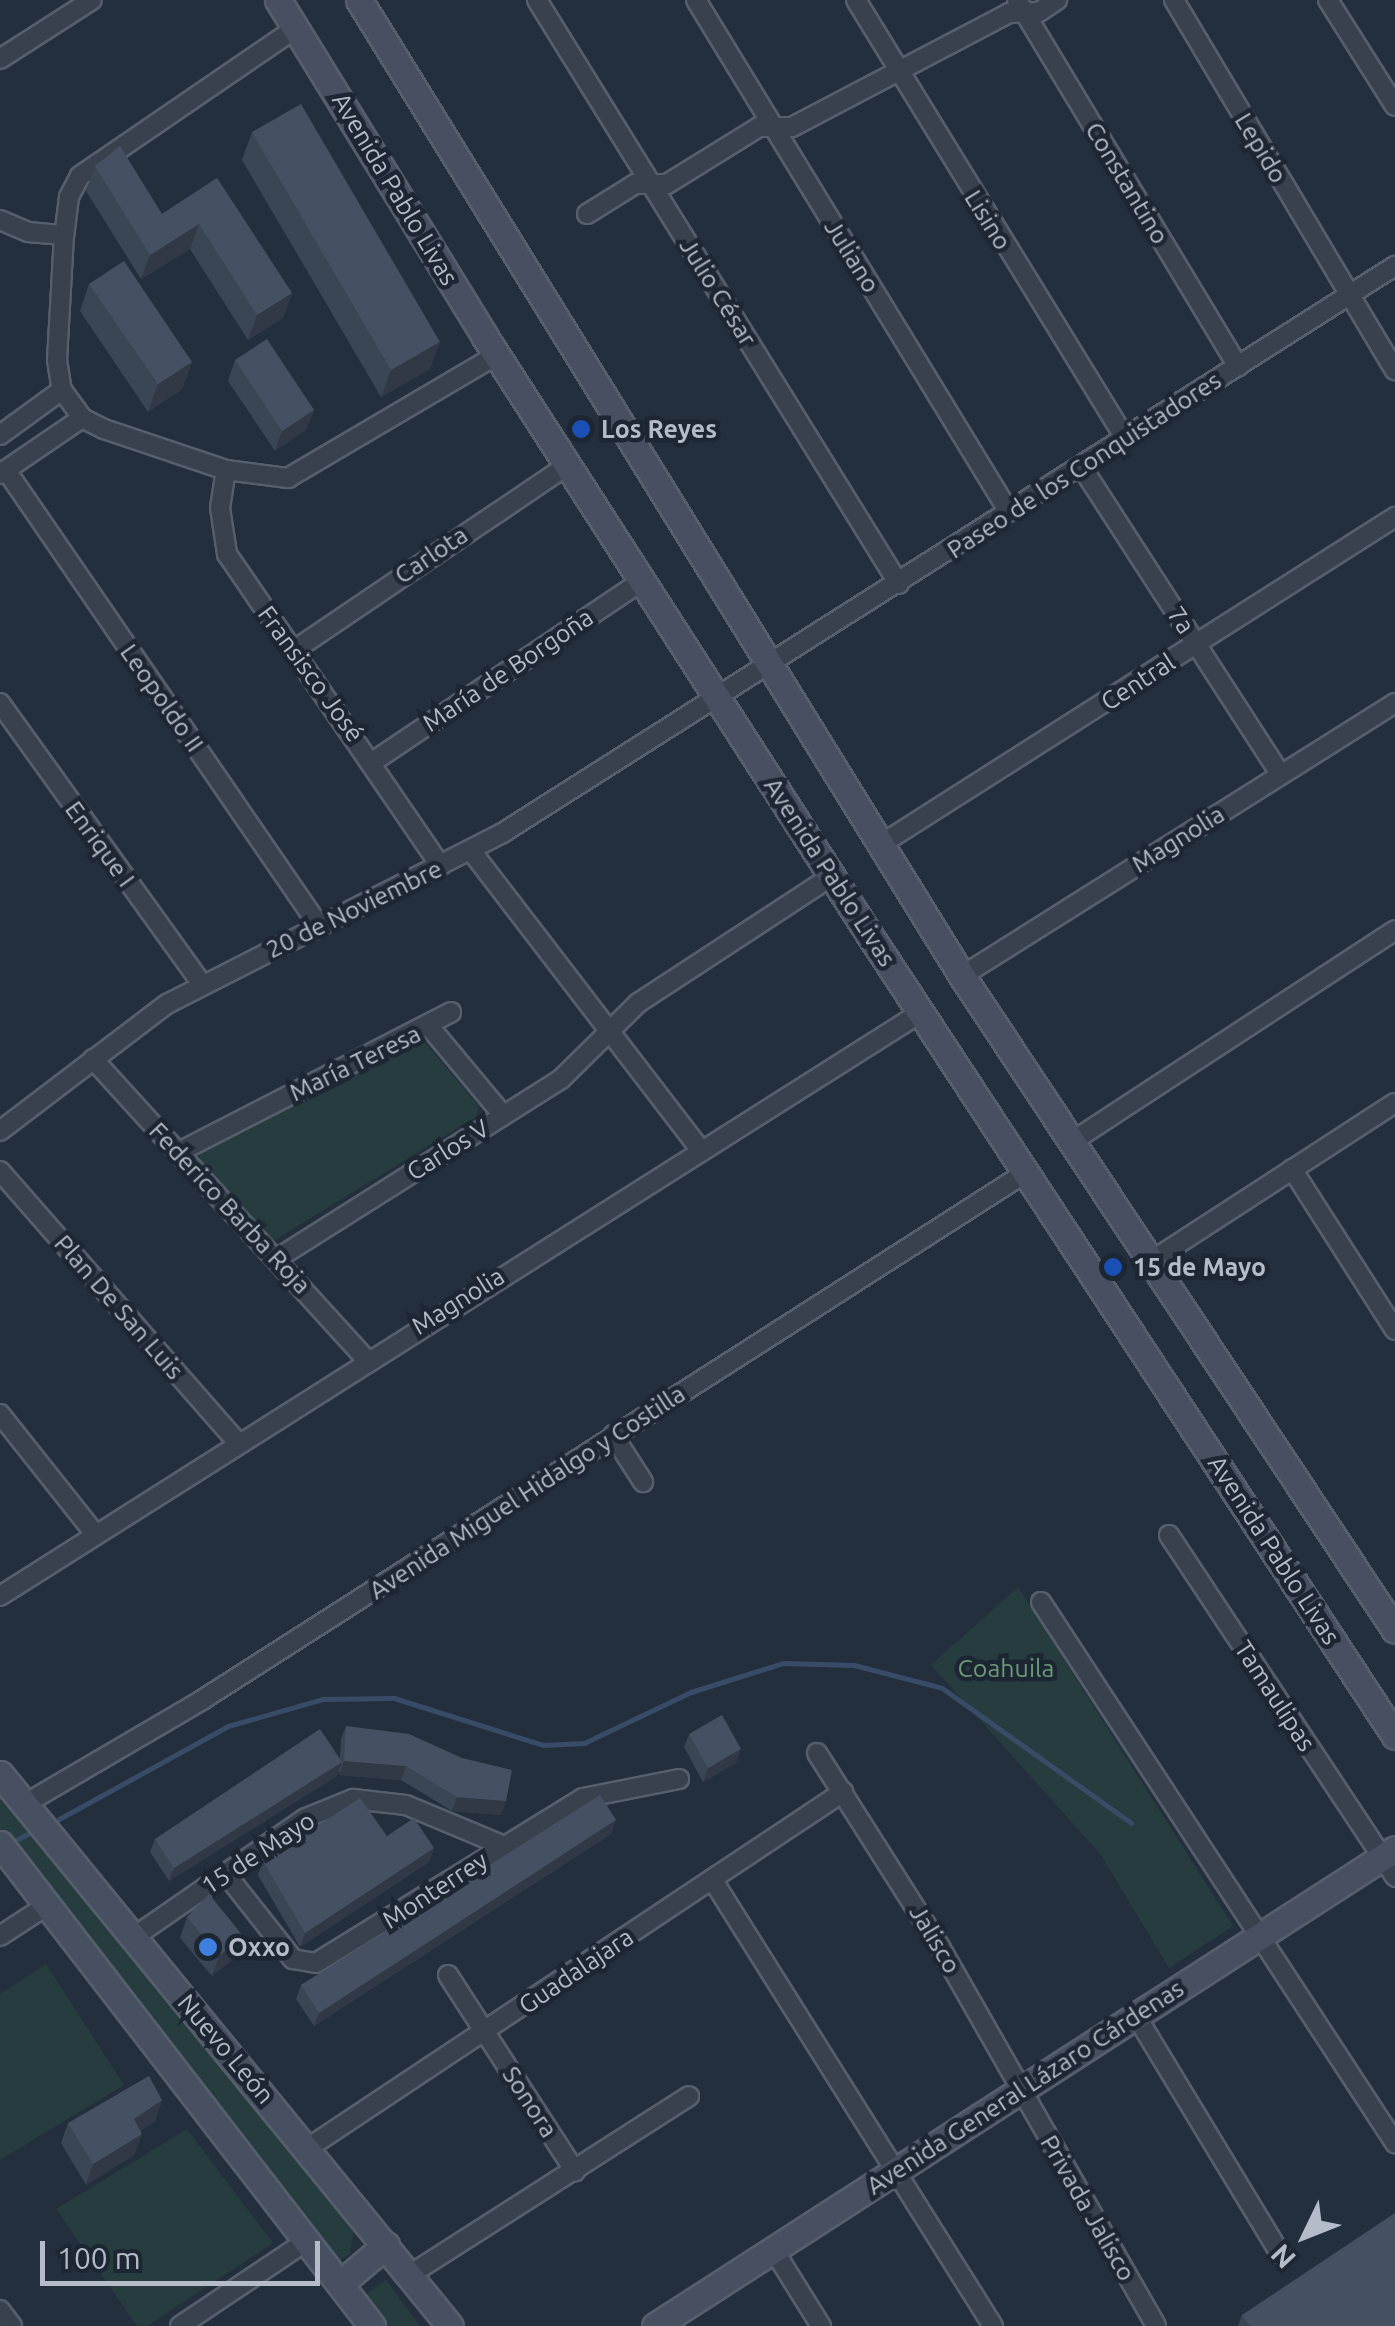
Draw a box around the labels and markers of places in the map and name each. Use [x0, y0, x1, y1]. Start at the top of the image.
place label: Los Reyes [601, 414, 717, 444]
marker: Los Reyes [570, 418, 592, 440]
place label: 15 de Mayo [1133, 1252, 1266, 1282]
marker: 15 de Mayo [1102, 1256, 1124, 1278]
place label: Oxxo [228, 1932, 290, 1962]
marker: Oxxo [197, 1936, 219, 1958]

